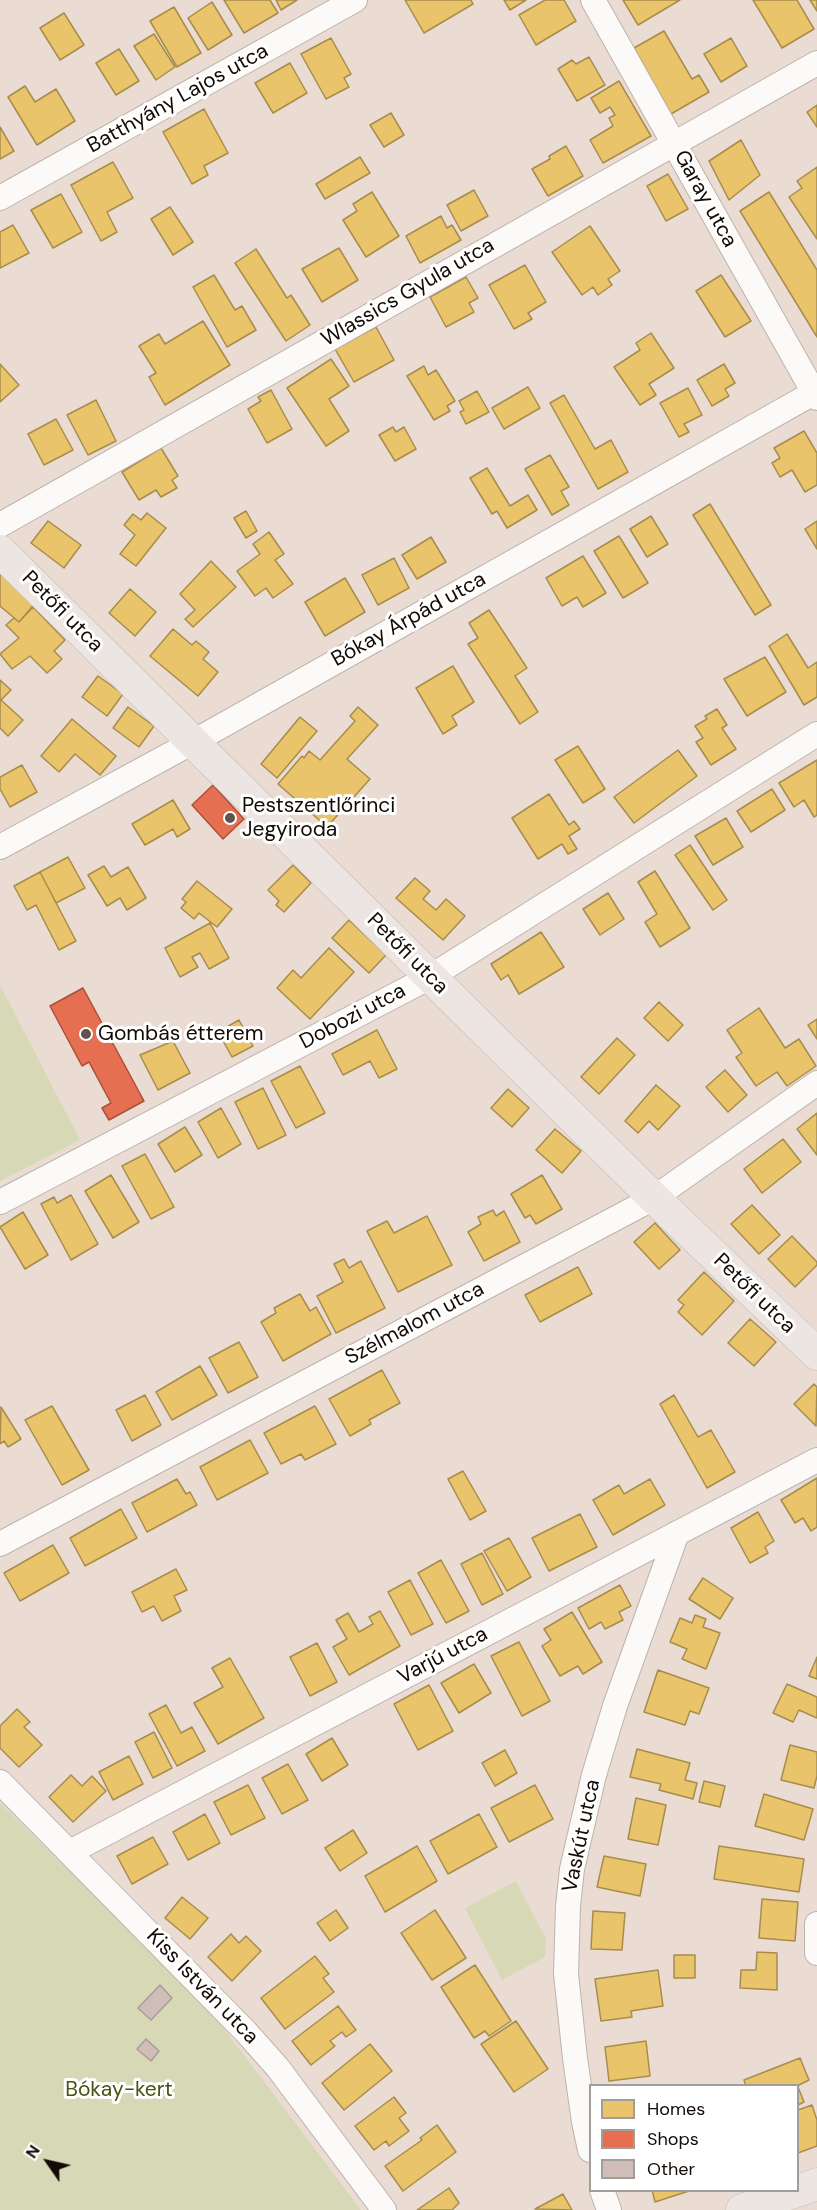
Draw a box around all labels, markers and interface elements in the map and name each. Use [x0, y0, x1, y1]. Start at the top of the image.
street label: Batthyány Lajos utca [83, 39, 273, 159]
street label: Garay utca [668, 146, 742, 252]
street label: Wlassics Gyula utca [317, 233, 499, 353]
street label: Petőfi utca [16, 566, 108, 658]
street label: Bókay Árpád utca [327, 567, 491, 673]
place label: Pestszentlőrinci Jegyiroda [242, 793, 395, 843]
marker: Pestszentlőrinci Jegyiroda [223, 811, 237, 825]
street label: Petőfi utca [361, 908, 453, 1000]
street label: Dobozi utca [296, 979, 410, 1055]
place label: Gombás étterem [98, 1021, 263, 1047]
marker: Gombás étterem [79, 1027, 93, 1041]
street label: Petőfi utca [708, 1249, 800, 1339]
street label: Szélmalom utca [341, 1277, 489, 1371]
street label: Varjú utca [394, 1622, 492, 1690]
street label: Vaskút utca [558, 1777, 606, 1895]
street label: Kiss István utca [141, 1924, 263, 2050]
park label: Bókay-kert [65, 2077, 173, 2103]
legend [589, 2084, 799, 2192]
text: Homes [647, 2097, 705, 2121]
text: Shops [647, 2127, 699, 2151]
north arrow [18, 2132, 78, 2192]
text: N [21, 2141, 45, 2162]
text: Other [647, 2157, 695, 2181]

